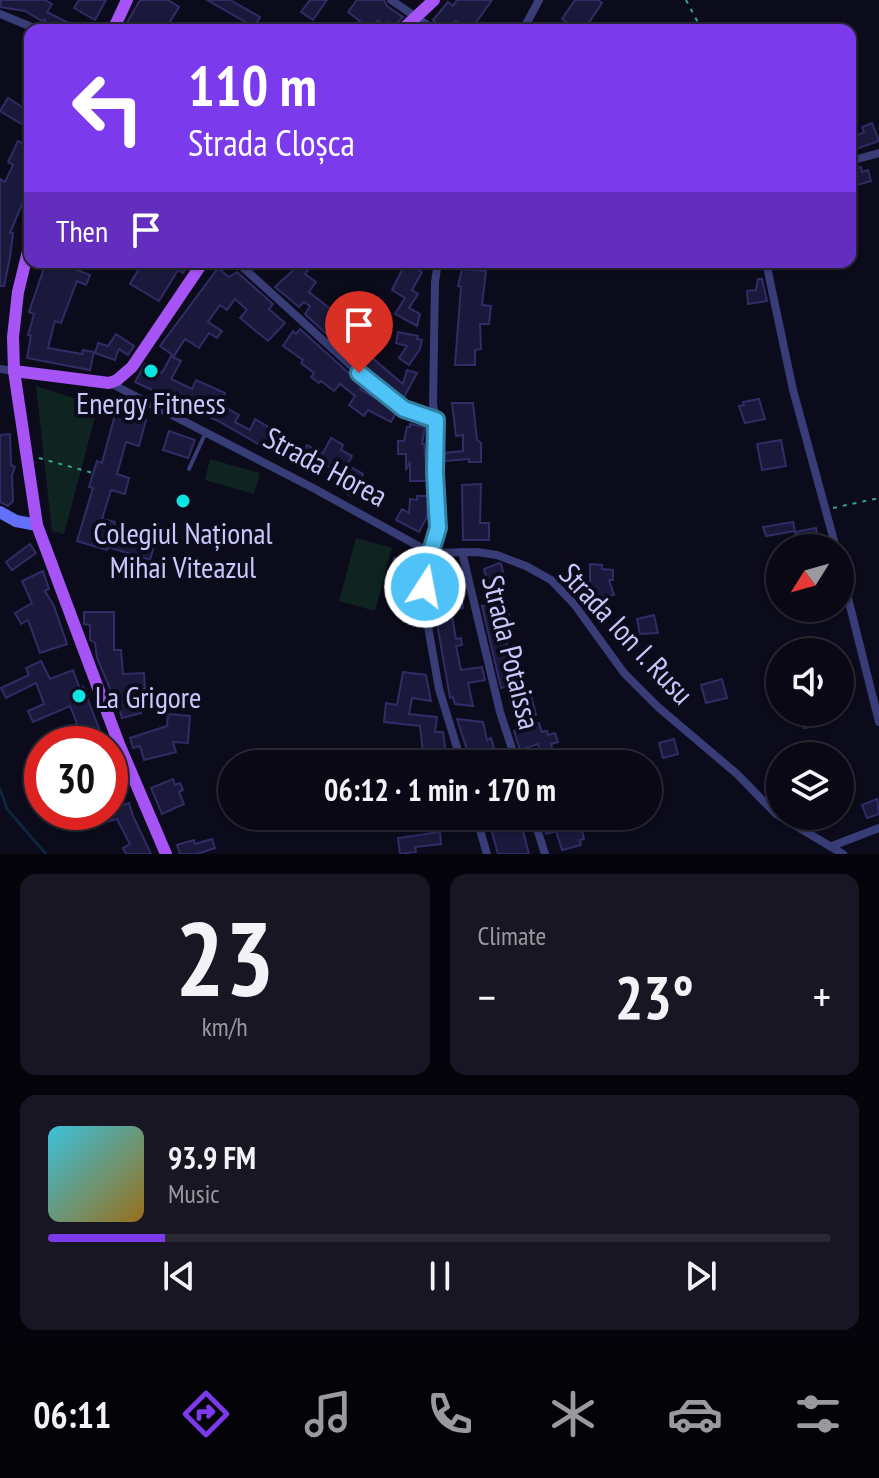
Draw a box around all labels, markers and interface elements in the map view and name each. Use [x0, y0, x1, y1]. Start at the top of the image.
text: 110 m [188, 49, 317, 121]
icon: left [56, 56, 160, 160]
text: Strada Cloșca [188, 119, 355, 166]
icon: arrive [124, 208, 168, 252]
text: Then [56, 211, 108, 250]
pin [325, 291, 393, 373]
icon: arrive [337, 303, 381, 347]
marker: Energy Fitness [142, 362, 160, 380]
place label: Energy Fitness [76, 383, 226, 422]
street label: Strada Horea [258, 417, 394, 515]
marker: Colegiul Național Mihai Viteazul [174, 492, 192, 510]
place label: Colegiul Național Mihai Viteazul [94, 513, 272, 586]
north arrow [766, 534, 854, 622]
map controls [766, 534, 854, 830]
position arrow [383, 545, 467, 629]
street label: Strada Ion I. Rusu [552, 554, 702, 712]
street label: Strada Potaissa [474, 571, 550, 733]
button: sound [766, 638, 854, 726]
place label: La Grigore [95, 677, 201, 716]
marker: La Grigore [70, 687, 88, 705]
speed limit sign: 30 [24, 726, 128, 830]
button: layers [766, 742, 854, 830]
text: 06:12 · 1 min · 170 m [324, 770, 556, 809]
text: 23 [175, 890, 274, 1025]
text: Climate [478, 919, 546, 952]
text: 23° [615, 958, 694, 1036]
text: − [478, 968, 496, 1025]
text: + [813, 968, 831, 1025]
text: km/h [202, 1010, 248, 1043]
text: 93.9 FM [168, 1138, 256, 1177]
text: Music [168, 1177, 220, 1210]
icon: previous [157, 1254, 201, 1298]
icon: pause [418, 1254, 462, 1298]
icon: next [679, 1254, 723, 1298]
icon: directions [178, 1386, 234, 1442]
icon: music [300, 1386, 356, 1442]
icon: phone [422, 1386, 478, 1442]
icon: climate [545, 1386, 601, 1442]
icon: car [667, 1386, 723, 1442]
icon: filters [790, 1386, 846, 1442]
text: 06:11 [33, 1391, 111, 1438]

